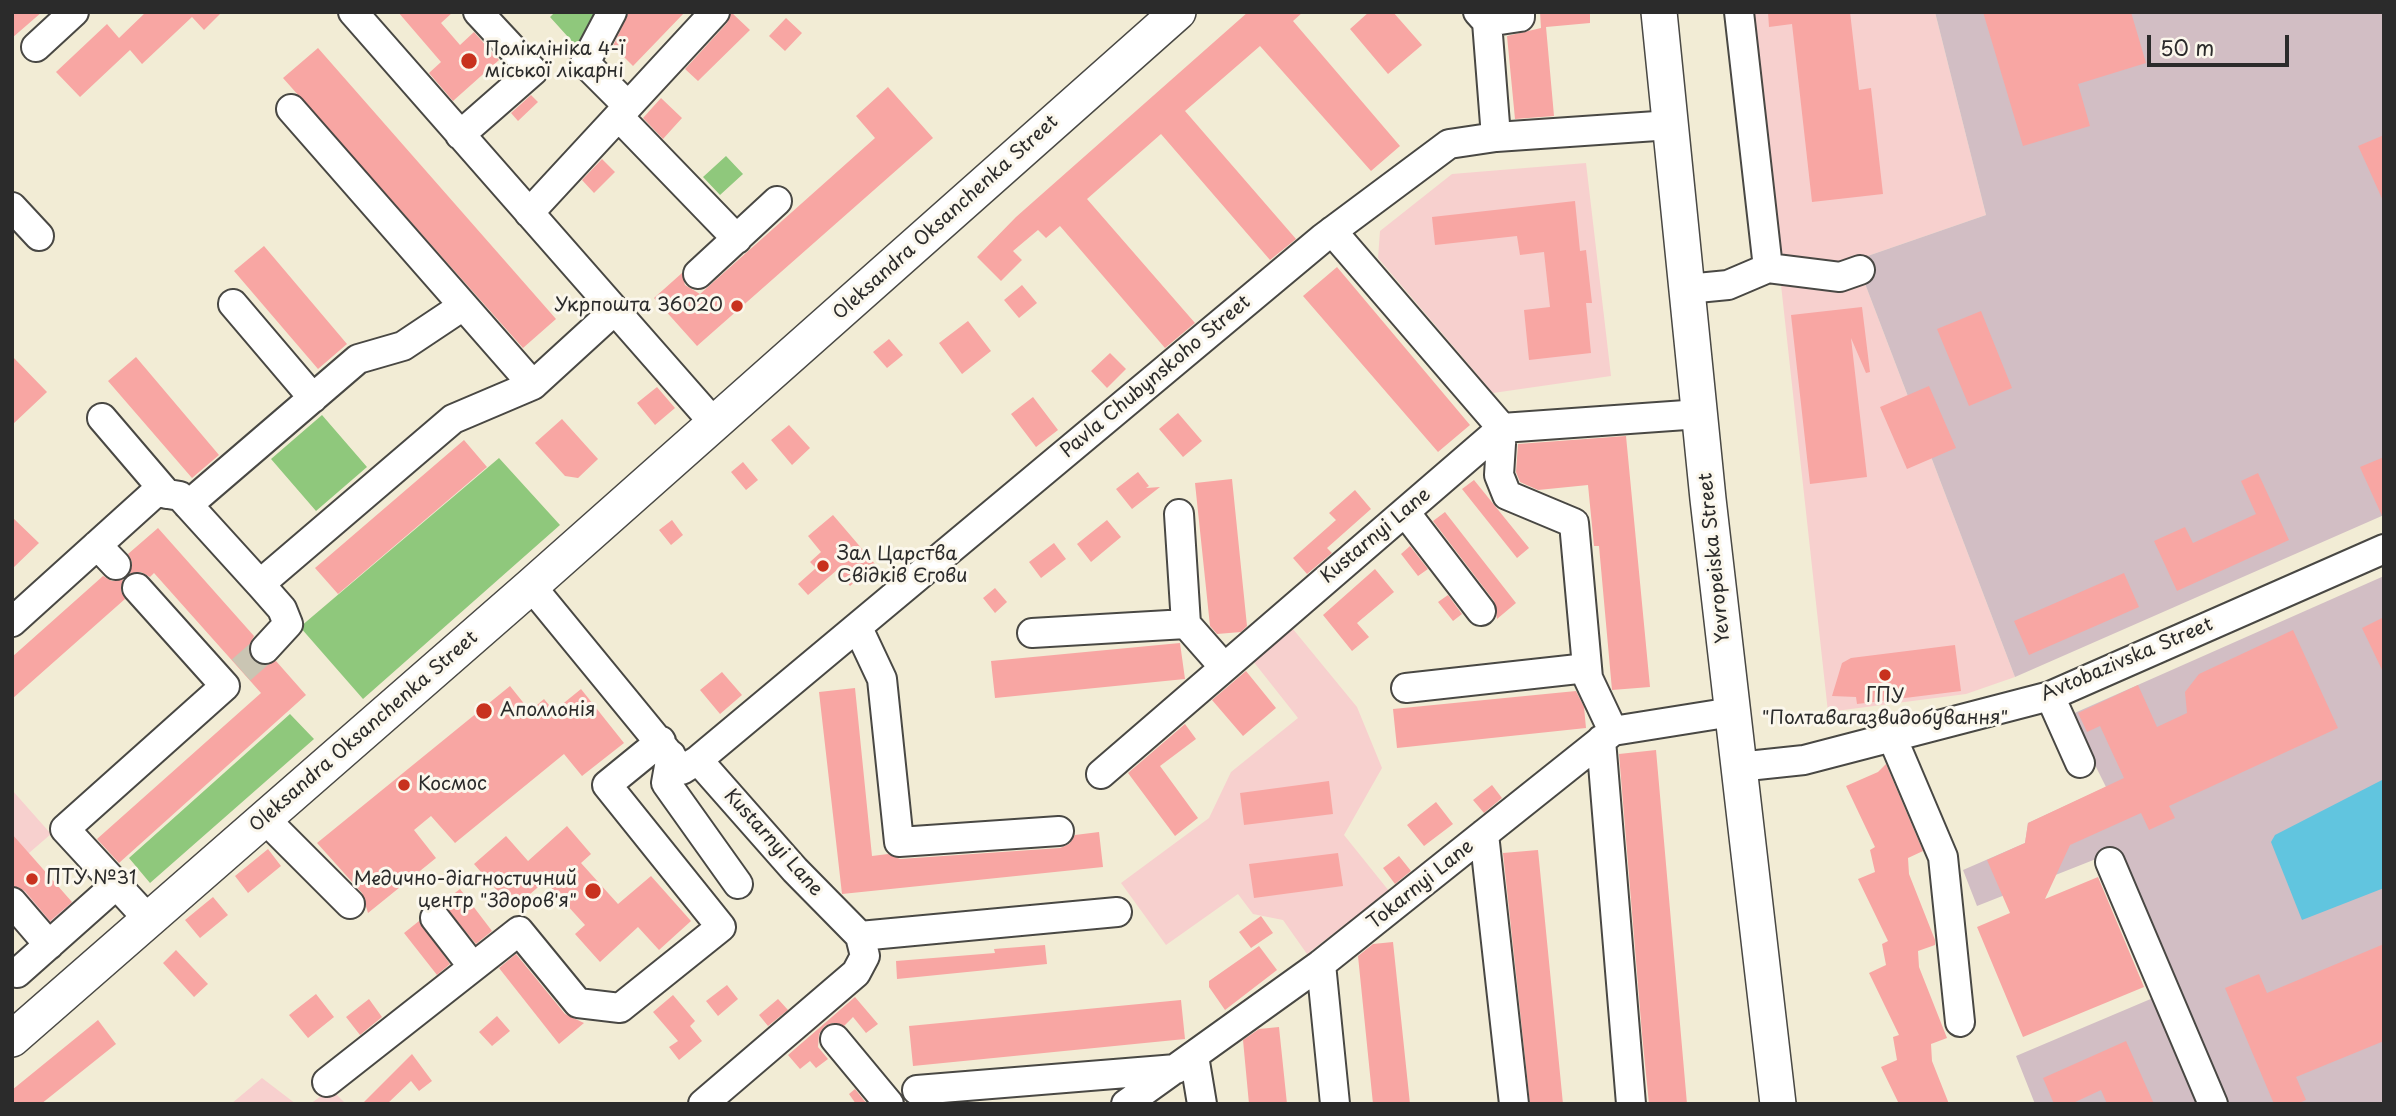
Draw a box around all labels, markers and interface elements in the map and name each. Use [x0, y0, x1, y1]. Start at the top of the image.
scale bar [2151, 21, 2293, 65]
text: 50 m [2160, 31, 2214, 63]
place label: Поліклініка 4-ї міської лікарні [485, 39, 625, 83]
marker: Поліклініка 4-ї міської лікарні [459, 51, 479, 71]
street label: Oleksandra Oksanchenka Street [829, 111, 1063, 325]
street label: Pavla Chubynskoho Street [1057, 291, 1255, 463]
place label: Укрпошта 36020 [554, 295, 723, 317]
marker: Укрпошта 36020 [729, 298, 745, 314]
street label: Yevropeiska Street [1695, 472, 1735, 644]
street label: Kustarnyi Lane [1316, 483, 1436, 589]
place label: Зал Царства Cвідків Єгови [837, 544, 967, 588]
marker: Зал Царства Cвідків Єгови [815, 558, 831, 574]
street label: Avtobazivska Street [2038, 613, 2216, 707]
street label: Oleksandra Oksanchenka Street [245, 627, 483, 837]
marker: ГПУ "Полтавагазвидобування" [1877, 667, 1893, 683]
place label: ГПУ "Полтавагазвидобування" [1762, 686, 2008, 730]
place label: Аполлонія [500, 700, 595, 722]
marker: Аполлонія [474, 701, 494, 721]
place label: Космос [418, 774, 487, 796]
marker: Космос [396, 777, 412, 793]
street label: Kustarnyi Lane [719, 785, 827, 901]
street label: Tokarnyi Lane [1363, 835, 1479, 935]
place label: ПТУ №31 [46, 868, 136, 890]
place label: Медично-діагностичний центр "Здоров'я" [354, 869, 577, 913]
marker: ПТУ №31 [24, 871, 40, 887]
marker: Медично-діагностичний центр "Здоров'я" [583, 881, 603, 901]

